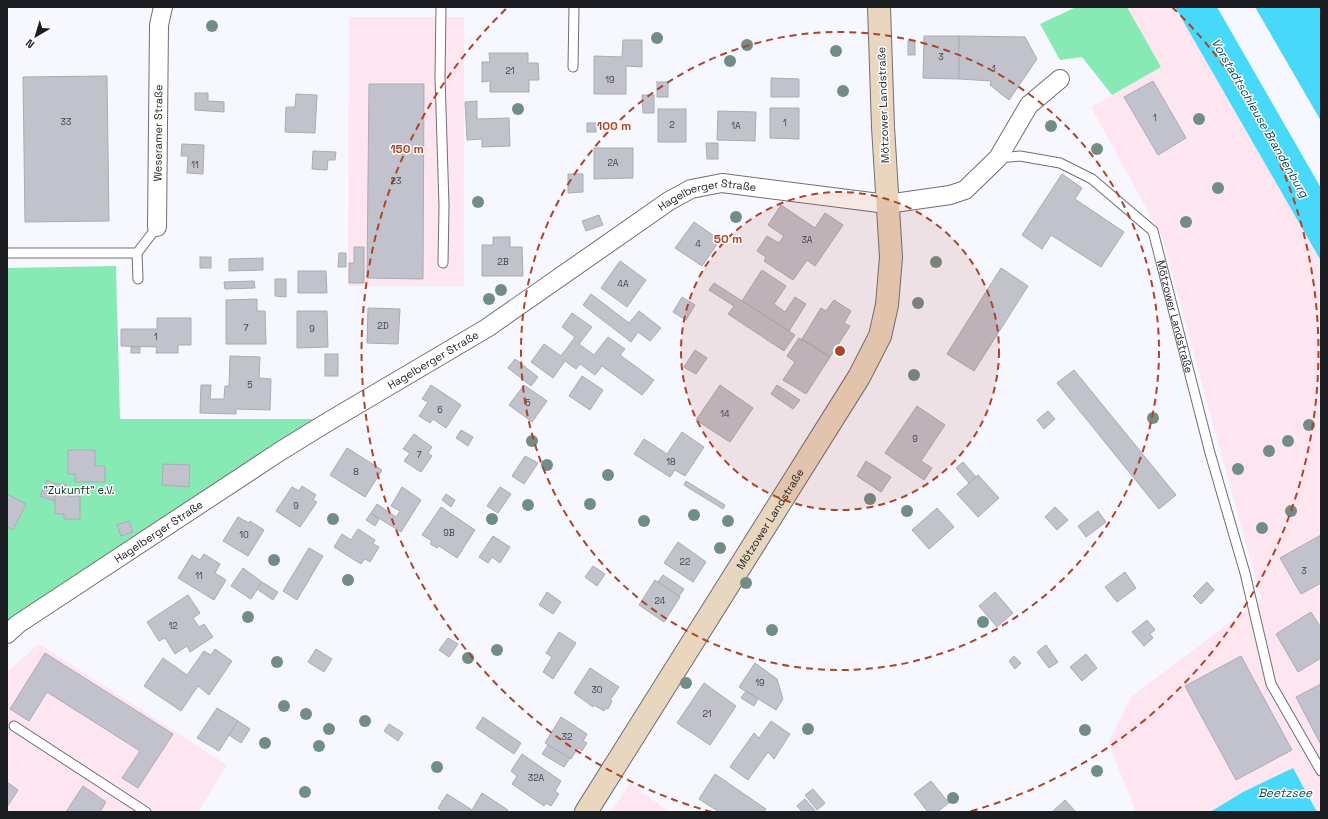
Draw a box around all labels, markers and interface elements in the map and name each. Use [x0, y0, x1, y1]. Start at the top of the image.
north arrow [16, 16, 56, 56]
text: N [23, 36, 37, 52]
water label: Vorstadtschleuse Brandenburg [1208, 36, 1313, 201]
street label: Mötzower Landstraße [874, 47, 892, 163]
house number: 3 [938, 51, 944, 63]
house number: 1 [992, 63, 996, 75]
house number: 21 [505, 65, 515, 77]
house number: 19 [605, 74, 615, 86]
street label: Weseramer Straße [150, 84, 165, 182]
house number: 1 [1153, 112, 1157, 124]
house number: 33 [61, 116, 71, 128]
house number: 1 [783, 117, 787, 129]
text: 100 m [597, 118, 631, 134]
house number: 2 [669, 119, 675, 131]
house number: 1A [731, 120, 741, 132]
text: 150 m [390, 141, 424, 157]
house number: 2A [607, 157, 619, 169]
house number: 11 [191, 159, 199, 171]
house number: 23 [391, 175, 401, 187]
street label: Hagelberger Straße [655, 176, 757, 214]
text: 50 m [714, 231, 742, 247]
house number: 3A [801, 234, 813, 246]
house number: 4 [695, 238, 701, 250]
house number: 2B [497, 256, 509, 268]
street label: Mötzower Landstraße [1154, 259, 1196, 375]
house number: 4A [617, 278, 629, 290]
house number: 2D [377, 320, 389, 332]
house number: 7 [243, 322, 249, 334]
house number: 9 [309, 323, 315, 335]
street label: Hagelberger Straße [385, 328, 481, 392]
house number: 1 [154, 331, 158, 343]
centre of rings [833, 344, 847, 358]
house number: 5 [247, 379, 253, 391]
house number: 5 [525, 397, 531, 409]
house number: 6 [437, 404, 443, 416]
house number: 14 [720, 408, 730, 420]
house number: 9 [912, 433, 918, 445]
house number: 7 [416, 449, 422, 461]
house number: 18 [666, 456, 676, 468]
house number: 8 [353, 466, 359, 478]
street label: Mötzower Landstraße [733, 466, 807, 572]
park label: "Zukunft" e.V. [43, 483, 115, 497]
street label: Hagelberger Straße [111, 497, 205, 566]
house number: 9 [293, 500, 299, 512]
house number: 9B [443, 527, 455, 539]
house number: 10 [239, 529, 249, 541]
house number: 22 [680, 556, 690, 568]
house number: 3 [1301, 565, 1307, 577]
house number: 11 [195, 570, 203, 582]
house number: 24 [655, 595, 666, 607]
house number: 12 [168, 620, 178, 632]
house number: 19 [755, 677, 765, 689]
house number: 30 [591, 684, 603, 696]
house number: 21 [702, 708, 712, 720]
house number: 32 [562, 731, 572, 743]
house number: 32A [528, 772, 545, 784]
water label: Beetzsee [1258, 785, 1313, 801]

